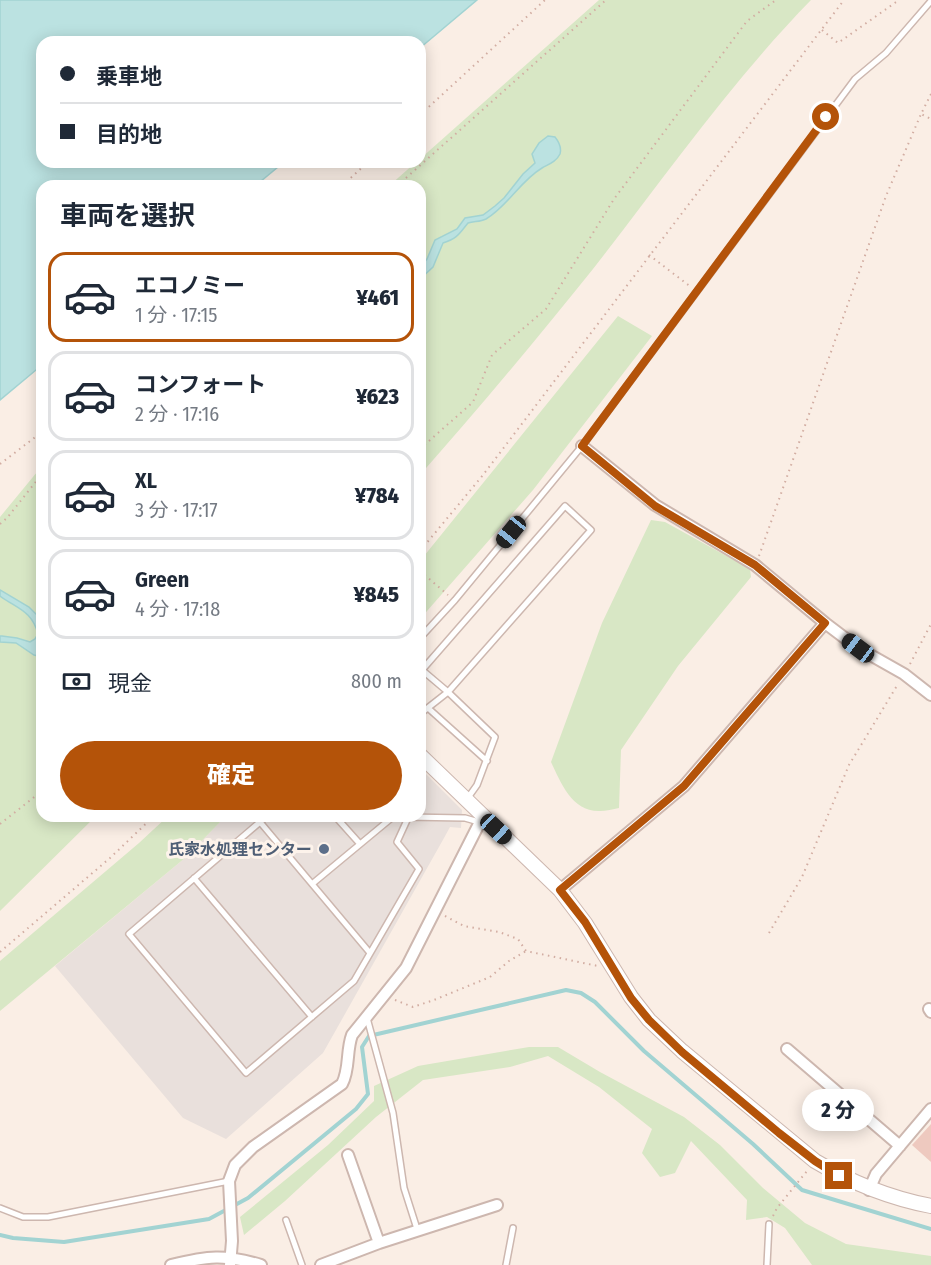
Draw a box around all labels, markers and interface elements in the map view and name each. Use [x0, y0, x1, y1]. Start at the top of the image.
text: 乗車地 [96, 63, 162, 90]
route start [812, 103, 839, 130]
text: 目的地 [96, 121, 162, 148]
text: 車両を選択 [60, 200, 195, 232]
icon: car [63, 270, 117, 324]
text: エコノミー [135, 272, 245, 299]
text: ¥461 [356, 284, 399, 311]
text: 1 分 · 17:15 [135, 303, 217, 327]
icon: car [63, 369, 117, 423]
text: コンフォート [135, 371, 266, 398]
text: ¥623 [356, 383, 399, 410]
text: 2 分 · 17:16 [135, 402, 219, 426]
text: XL [135, 467, 157, 494]
icon: car [63, 468, 117, 522]
text: ¥784 [355, 482, 399, 509]
text: 3 分 · 17:17 [135, 498, 218, 522]
car [493, 512, 529, 552]
text: Green [135, 566, 189, 593]
icon: car [63, 567, 117, 621]
text: ¥845 [353, 581, 399, 608]
text: 4 分 · 17:18 [135, 597, 220, 621]
car [838, 630, 878, 666]
icon: cash [60, 665, 93, 698]
text: 800 m [351, 669, 402, 693]
text: 現金 [108, 670, 152, 697]
button: 確定 [60, 741, 402, 810]
car [477, 810, 515, 848]
place label: 氏家水処理センター [168, 840, 312, 859]
marker: 氏家水処理センター [317, 842, 331, 856]
callout: 2 分 [803, 1089, 875, 1131]
text: 2 分 [821, 1098, 855, 1122]
route end [825, 1162, 852, 1189]

